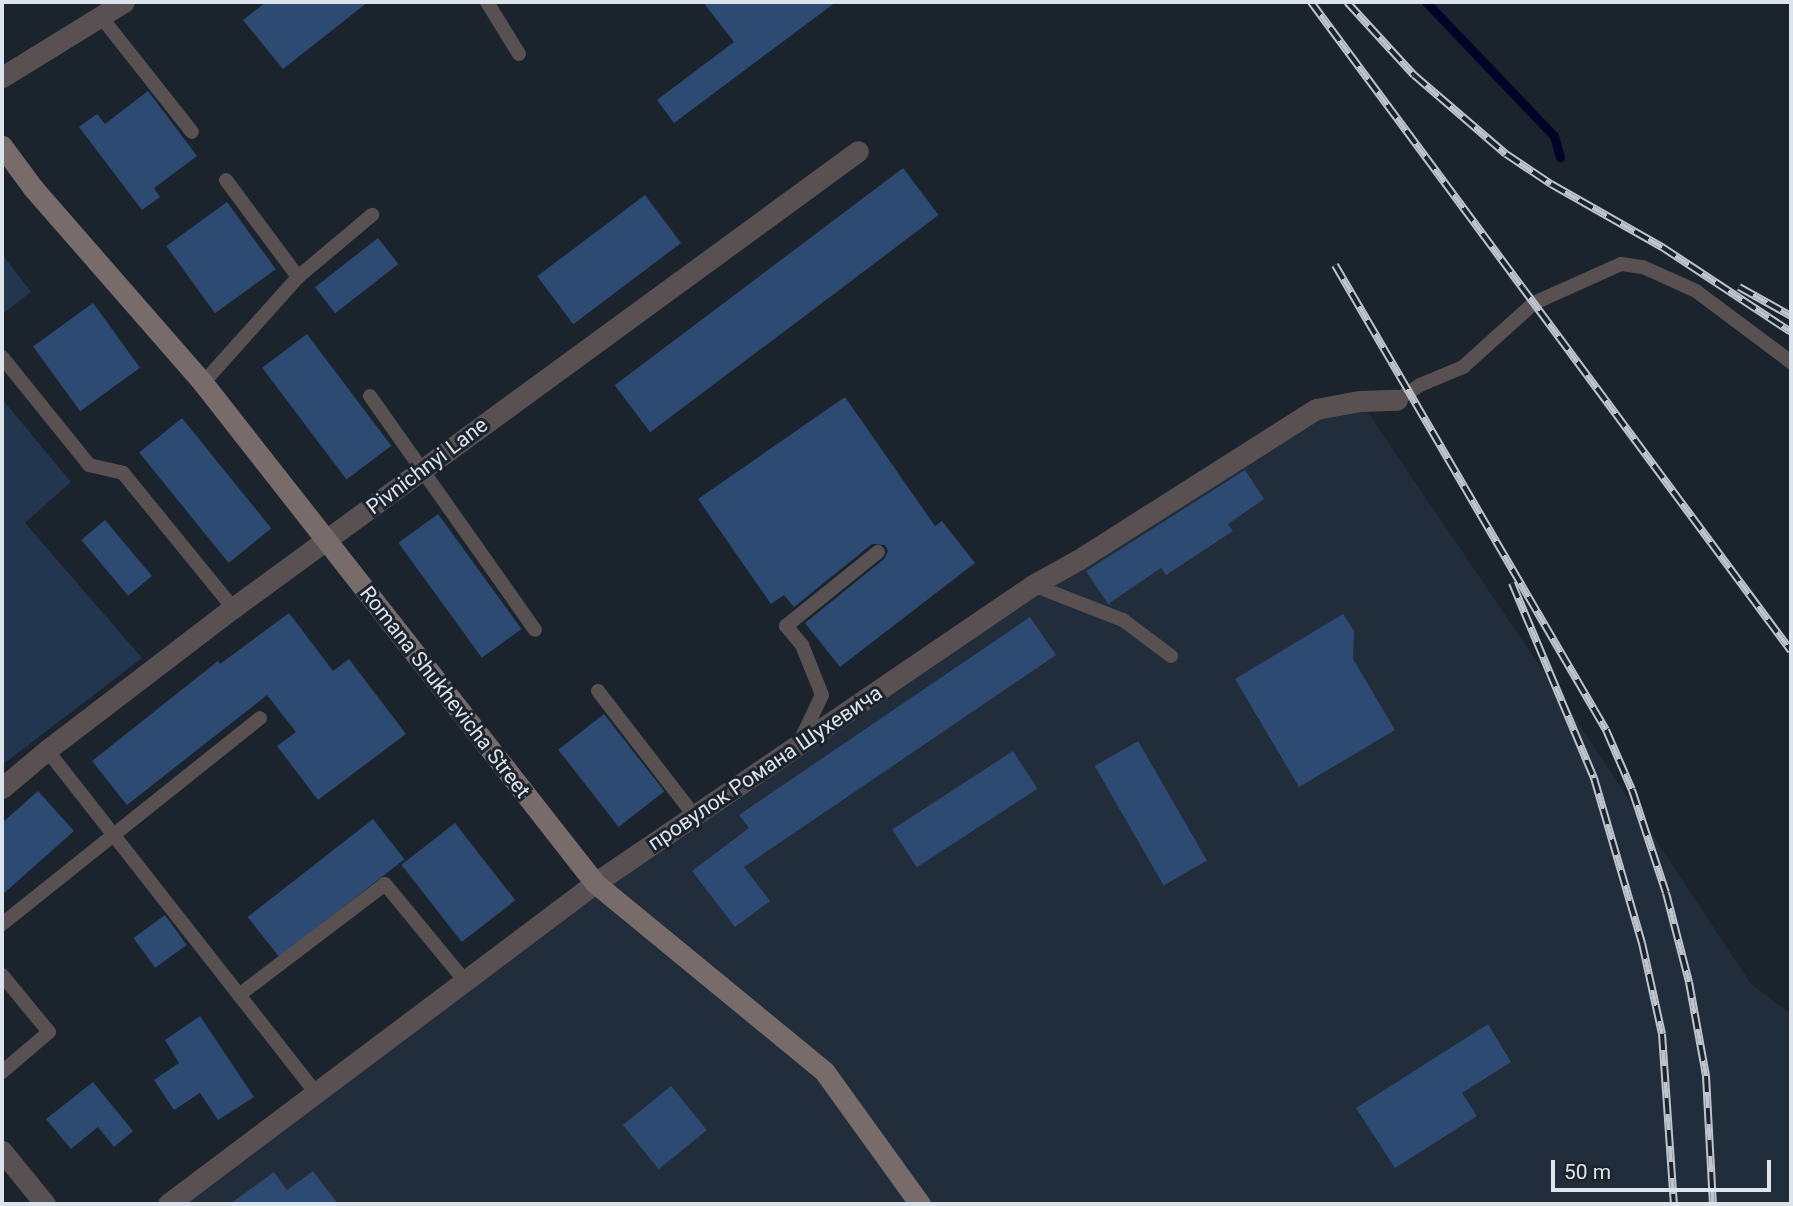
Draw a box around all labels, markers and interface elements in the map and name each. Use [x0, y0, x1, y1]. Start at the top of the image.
street label: Pivnichnyi Lane [361, 412, 493, 520]
street label: Romana Shukhevicha Street [355, 581, 535, 803]
street label: провулок Романа Шухевича [643, 680, 887, 856]
scale bar [1555, 1146, 1776, 1190]
text: 50 m [1564, 1160, 1611, 1184]

